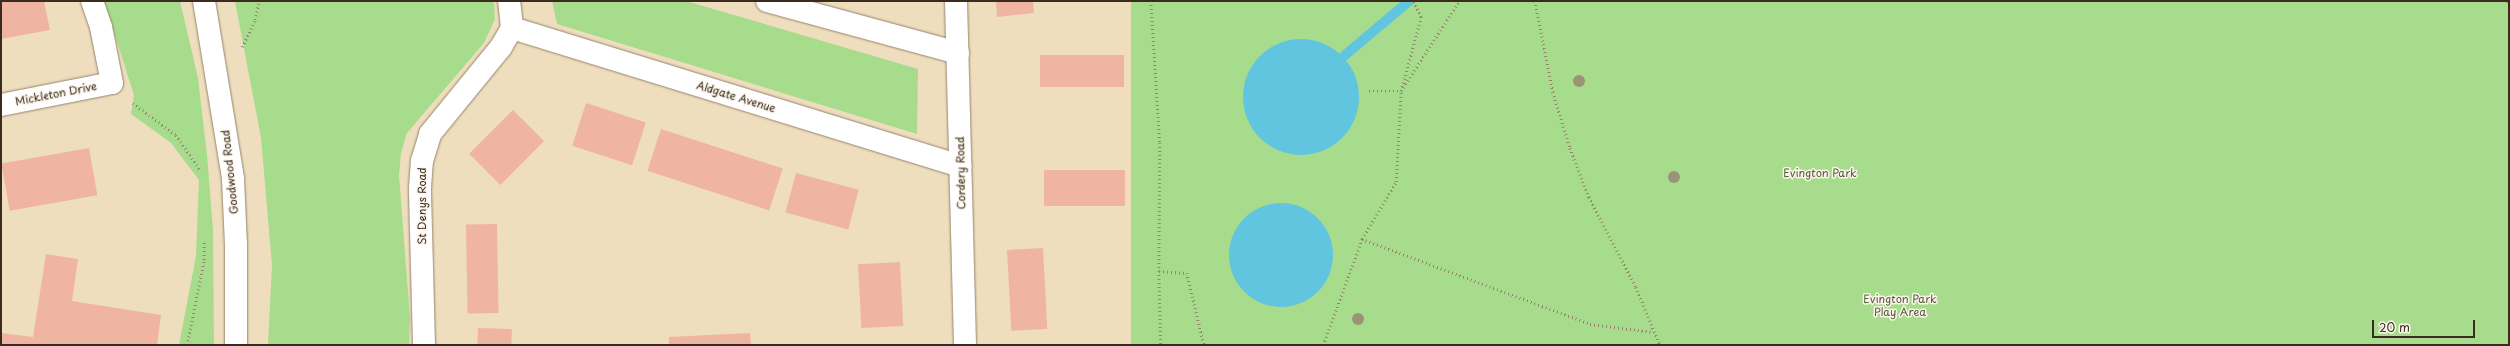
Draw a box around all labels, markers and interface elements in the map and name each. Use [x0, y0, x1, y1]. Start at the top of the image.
street label: Aldgate Avenue [695, 79, 777, 115]
street label: Mickleton Drive [14, 80, 98, 108]
street label: Goodwood Road [219, 129, 241, 215]
street label: Cordery Road [954, 137, 968, 209]
park label: Evington Park [1783, 166, 1857, 180]
street label: St Denys Road [415, 167, 429, 245]
park label: Evington Park Play Area [1863, 293, 1937, 319]
scale bar [2374, 312, 2477, 338]
text: 20 m [2379, 318, 2410, 336]

